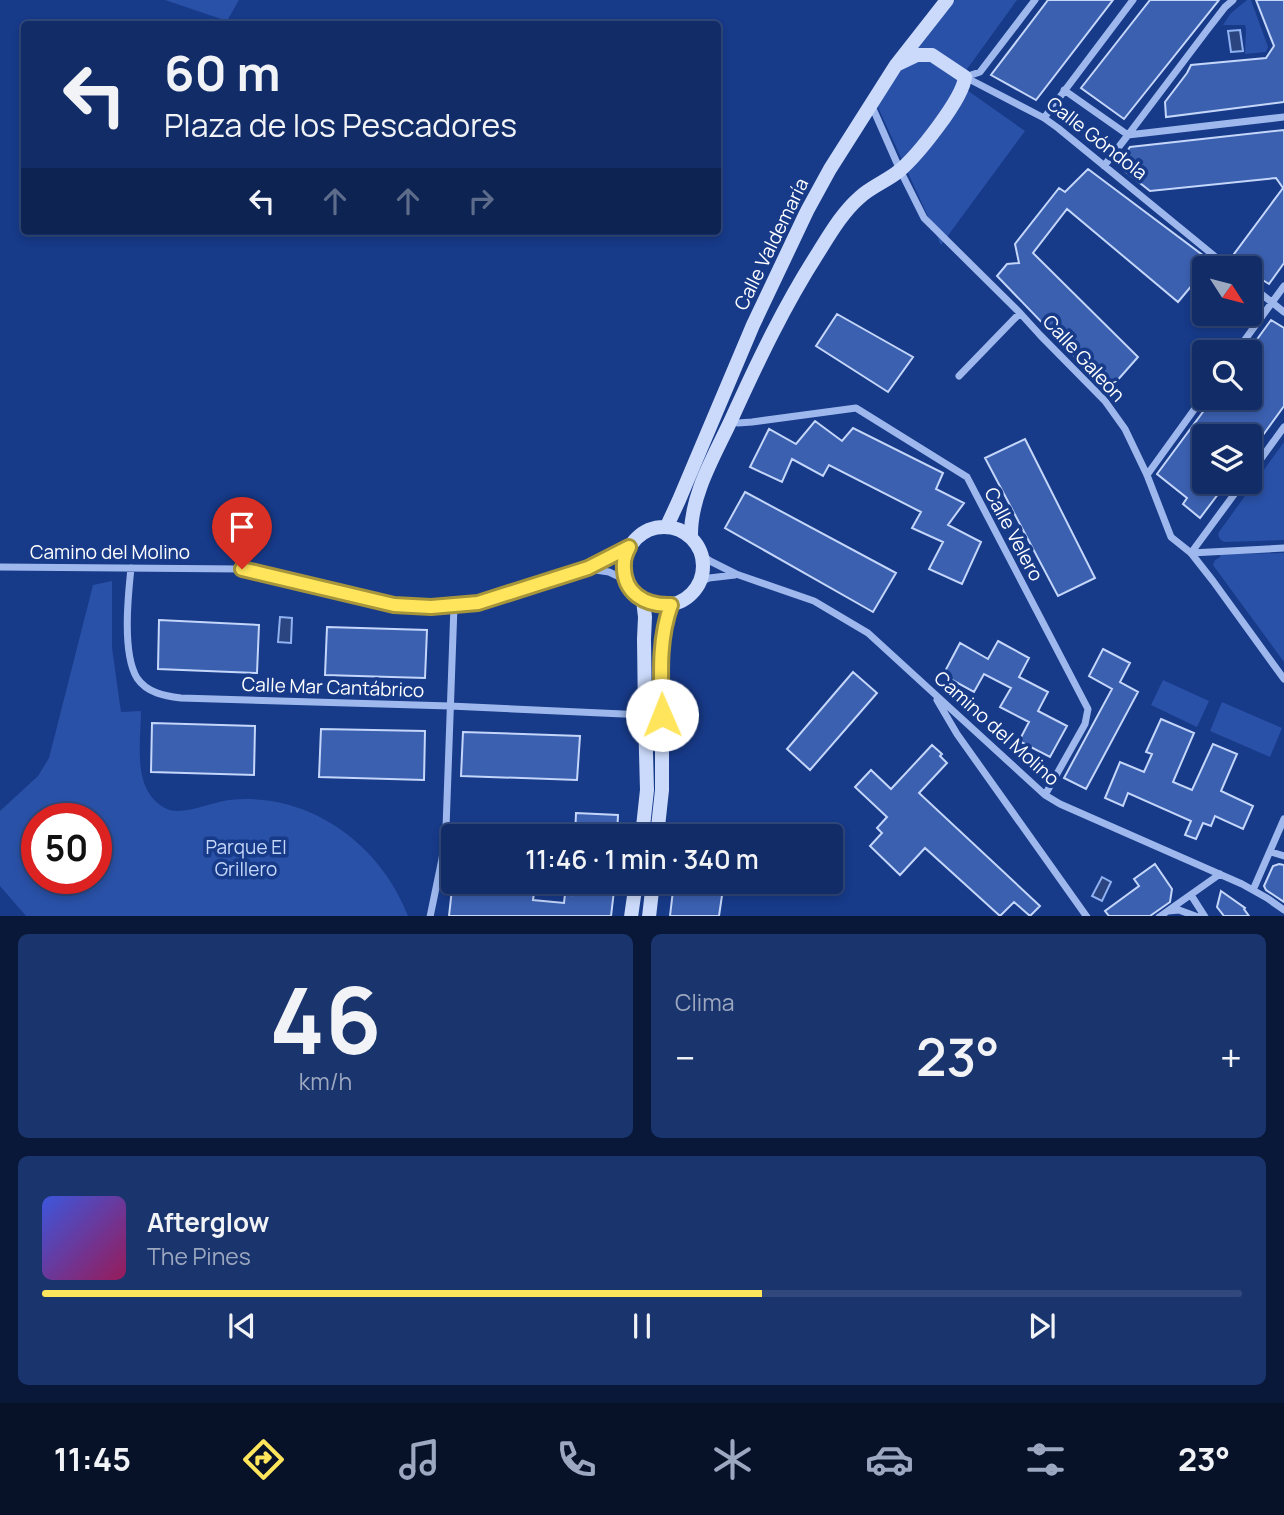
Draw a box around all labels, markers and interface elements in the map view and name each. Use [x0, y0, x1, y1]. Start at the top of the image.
text: 60 m [164, 39, 281, 106]
icon: left [49, 49, 140, 140]
street label: Calle Góndola [1041, 90, 1153, 186]
text: Plaza de los Pescadores [164, 103, 517, 147]
street label: Calle Valdemaría [728, 174, 814, 314]
icon: left [243, 182, 281, 220]
icon: ahead [316, 182, 354, 220]
icon: ahead [389, 182, 427, 220]
icon: right [462, 182, 500, 220]
north arrow [1192, 256, 1262, 326]
map controls [1192, 256, 1262, 494]
street label: Calle Galeón [1037, 309, 1131, 407]
button: search [1192, 340, 1262, 410]
button: layers [1192, 424, 1262, 494]
street label: Calle Velero [978, 483, 1050, 585]
pin [212, 497, 272, 569]
icon: arrive [223, 508, 261, 546]
street label: Camino del Molino [30, 539, 190, 565]
street label: Camino del Molino [929, 665, 1065, 791]
street label: Calle Mar Cantábrico [241, 671, 425, 703]
position arrow [625, 678, 699, 752]
speed limit sign: 50 [21, 803, 112, 894]
park label: Parque El Grillero [205, 834, 287, 882]
text: 11:46 · 1 min · 340 m [525, 841, 759, 877]
text: 46 [270, 957, 381, 1081]
text: Clima [675, 986, 734, 1018]
text: 23° [916, 1021, 1000, 1092]
text: − [675, 1031, 696, 1083]
text: + [1220, 1031, 1242, 1083]
text: km/h [299, 1065, 352, 1097]
text: Afterglow [147, 1204, 269, 1240]
text: The Pines [147, 1240, 251, 1272]
icon: previous [223, 1307, 261, 1345]
icon: pause [623, 1307, 661, 1345]
icon: next [1023, 1307, 1061, 1345]
icon: directions [239, 1435, 288, 1484]
icon: music [395, 1435, 444, 1484]
icon: phone [552, 1435, 601, 1484]
icon: climate [708, 1435, 757, 1484]
icon: car [865, 1435, 914, 1484]
icon: filters [1021, 1435, 1070, 1484]
text: 11:45 [54, 1437, 131, 1481]
text: 23° [1178, 1437, 1230, 1481]

